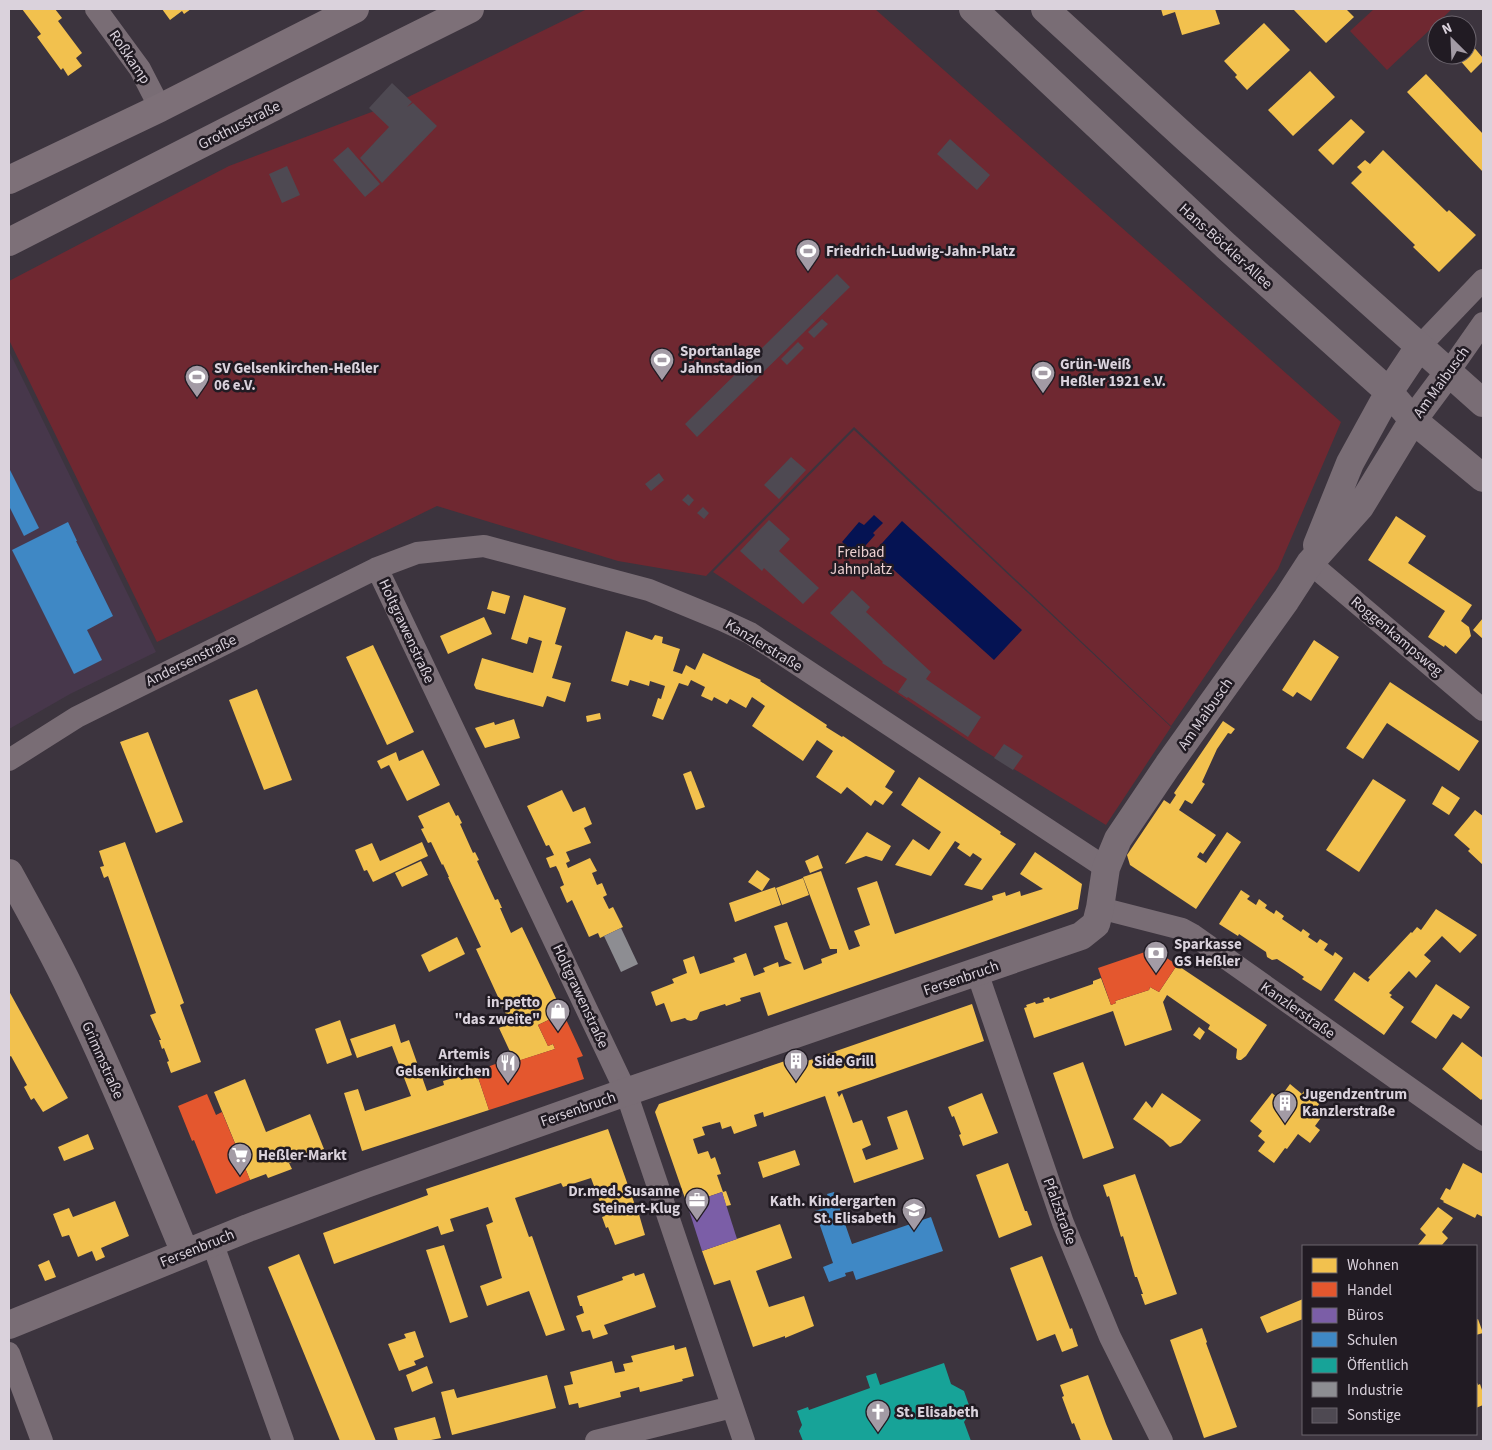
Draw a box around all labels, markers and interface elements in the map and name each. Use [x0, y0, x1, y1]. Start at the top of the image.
north arrow [1427, 15, 1477, 65]
text: N [1439, 18, 1455, 40]
street label: Roßkamp [104, 26, 155, 88]
street label: Grothusstraße [195, 96, 284, 155]
street label: Hans-Böckler-Allee [1174, 199, 1277, 294]
sports icon: Friedrich-Ludwig-Jahn-Platz [795, 238, 821, 272]
place label: Friedrich-Ludwig-Jahn-Platz [826, 241, 1015, 262]
place label: Sportanlage Jahnstadion [680, 341, 762, 379]
street label: Am Maibusch [1408, 342, 1474, 422]
sports icon: Sportanlage Jahnstadion [649, 347, 675, 381]
place label: Grün-Weiß Heßler 1921 e.V. [1060, 354, 1166, 392]
place label: SV Gelsenkirchen-Heßler 06 e.V. [214, 358, 379, 396]
sports icon: Grün-Weiß Heßler 1921 e.V. [1030, 360, 1056, 394]
sports icon: SV Gelsenkirchen-Heßler 06 e.V. [184, 364, 210, 398]
park label: Freibad Jahnplatz [830, 542, 892, 580]
street label: Holtgrawenstraße [373, 576, 440, 687]
street label: Roggenkampsweg [1346, 592, 1448, 682]
street label: Kanzlerstraße [721, 614, 806, 677]
street label: Andersenstraße [142, 629, 240, 692]
street label: Am Maibusch [1173, 674, 1238, 755]
place label: Sparkasse GS Heßler [1174, 934, 1242, 972]
bank icon: Sparkasse GS Heßler [1143, 940, 1169, 974]
street label: Holtgrawenstraße [547, 941, 614, 1052]
street label: Fersenbruch [921, 956, 1002, 1001]
street label: Kanzlerstraße [1256, 977, 1339, 1044]
place label: in-petto "das zweite" [454, 992, 540, 1030]
shop icon: in-petto "das zweite" [545, 998, 571, 1032]
street label: Grimmstraße [76, 1018, 129, 1102]
place label: Artemis Gelsenkirchen [395, 1044, 490, 1082]
building icon: Side Grill [783, 1048, 809, 1082]
restaurant icon: Artemis Gelsenkirchen [495, 1050, 521, 1084]
place label: Side Grill [814, 1051, 875, 1072]
place label: Jugendzentrum Kanzlerstraße [1302, 1084, 1407, 1122]
street label: Fersenbruch [538, 1087, 619, 1132]
building icon: Jugendzentrum Kanzlerstraße [1272, 1090, 1298, 1124]
supermarket icon: Heßler-Markt [227, 1142, 253, 1176]
place label: Heßler-Markt [258, 1145, 347, 1166]
street label: Pfalzstraße [1038, 1175, 1081, 1248]
place label: Dr.med. Susanne Steinert-Klug [568, 1181, 680, 1219]
office icon: Dr.med. Susanne Steinert-Klug [684, 1187, 710, 1221]
place label: Kath. Kindergarten St. Elisabeth [770, 1191, 896, 1229]
school or university icon: Kath. Kindergarten St. Elisabeth [901, 1197, 927, 1231]
street label: Fersenbruch [157, 1224, 237, 1273]
legend [1302, 1245, 1477, 1435]
text: Wohnen [1347, 1255, 1399, 1276]
text: Handel [1347, 1280, 1392, 1301]
text: Büros [1347, 1305, 1383, 1326]
text: Schulen [1347, 1330, 1398, 1351]
text: Öffentlich [1347, 1355, 1409, 1376]
text: Industrie [1347, 1380, 1403, 1401]
church icon: St. Elisabeth [865, 1399, 891, 1433]
place label: St. Elisabeth [896, 1402, 979, 1423]
text: Sonstige [1347, 1405, 1401, 1426]

